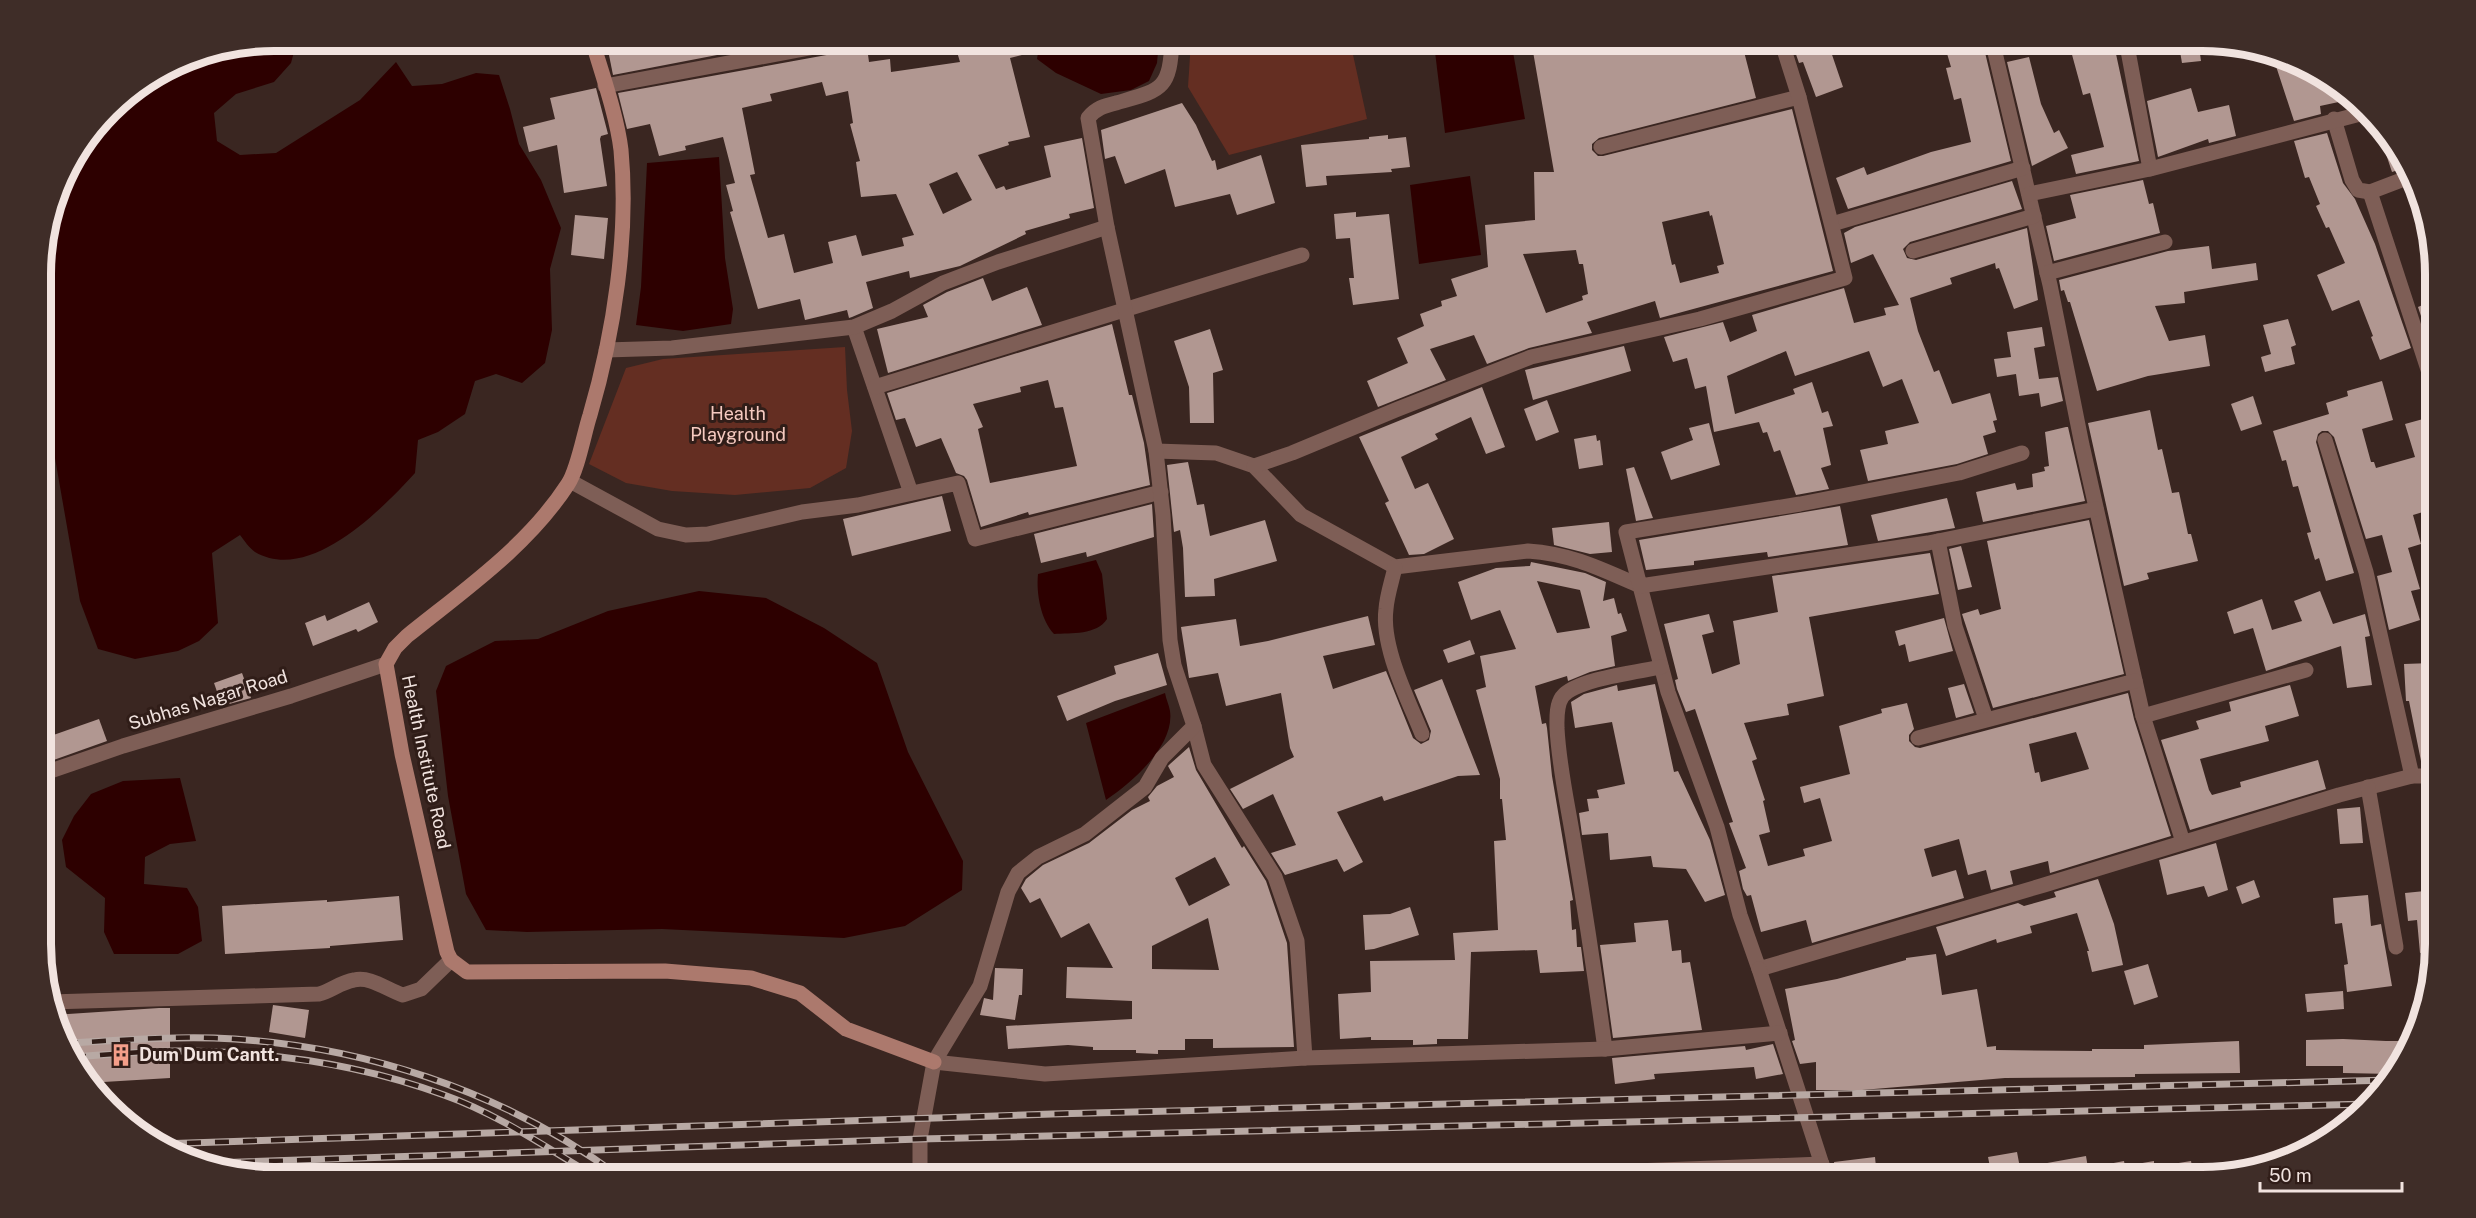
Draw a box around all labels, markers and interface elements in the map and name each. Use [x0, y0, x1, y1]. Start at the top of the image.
park label: Health Playground [690, 403, 786, 445]
street label: Subhas Nagar Road [126, 665, 290, 734]
street label: Health Institute Road [398, 673, 455, 851]
building icon: Dum Dum Cantt. [108, 1042, 134, 1068]
place label: Dum Dum Cantt. [139, 1044, 279, 1065]
scale bar [2260, 1155, 2402, 1193]
text: 50 m [2269, 1165, 2312, 1186]

